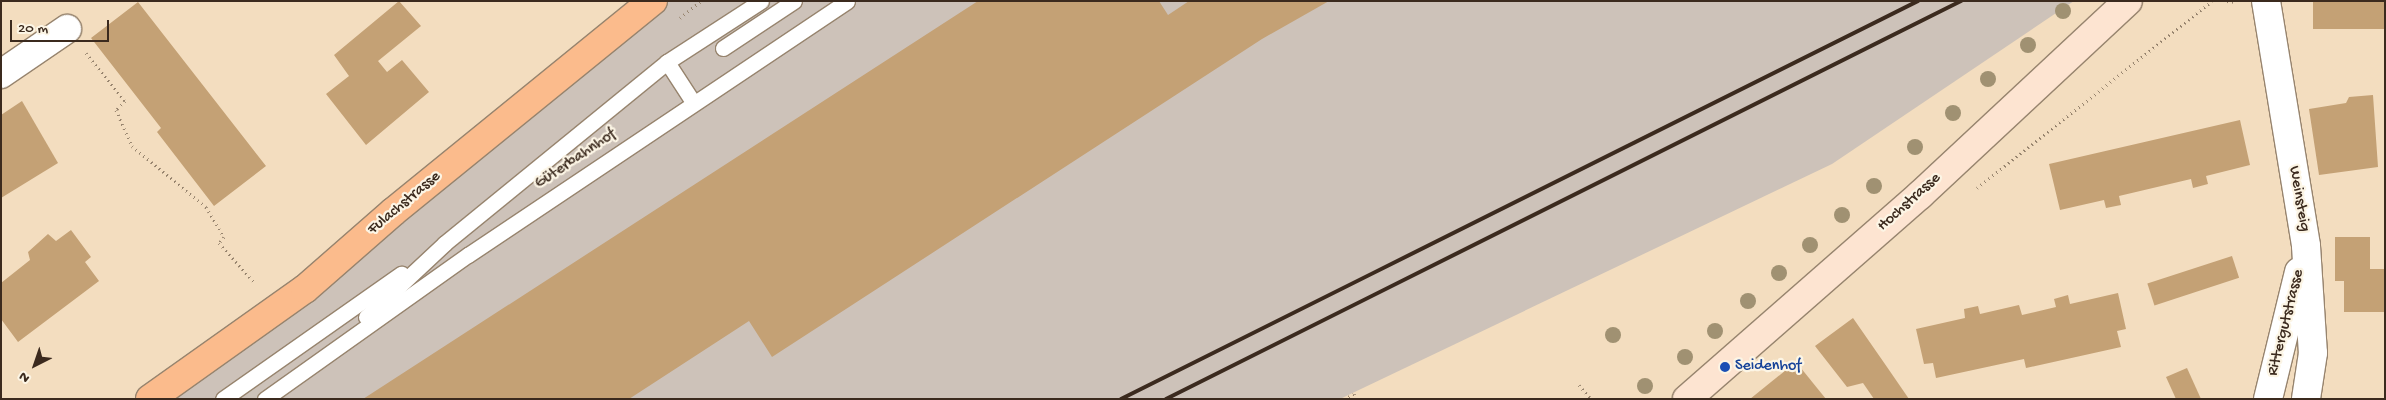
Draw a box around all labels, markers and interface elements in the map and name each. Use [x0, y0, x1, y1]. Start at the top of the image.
scale bar [12, 10, 111, 42]
text: 20 m [18, 20, 48, 38]
street label: Güterbahnhof [532, 126, 620, 194]
street label: Weinsteig [2283, 165, 2313, 233]
street label: Fulachstrasse [365, 168, 445, 240]
street label: Hochstrasse [1874, 170, 1946, 236]
street label: Rittergutstrasse [2265, 268, 2309, 378]
north arrow [10, 340, 60, 390]
place label: Seidenhof [1735, 357, 1801, 377]
marker: Seidenhof [1719, 361, 1731, 373]
text: N [16, 367, 34, 386]

